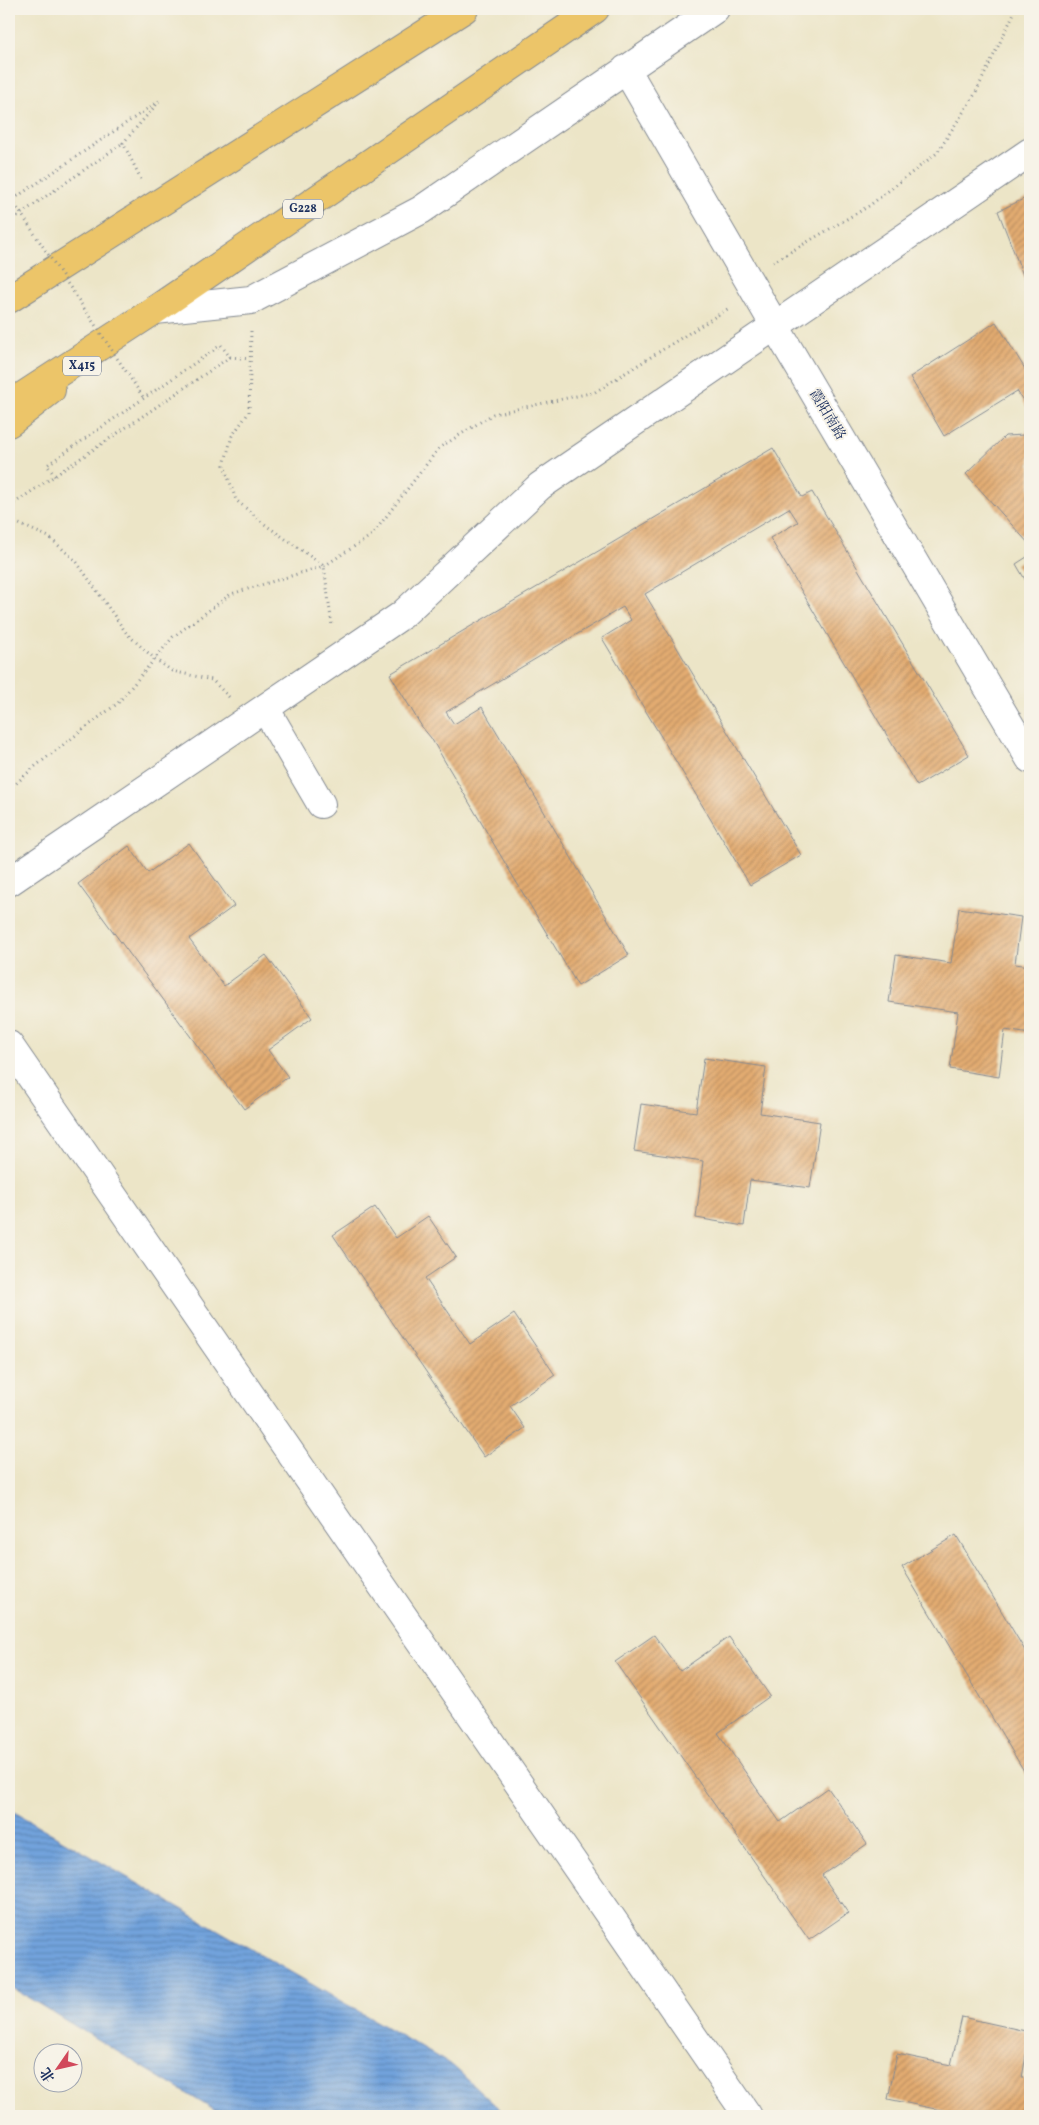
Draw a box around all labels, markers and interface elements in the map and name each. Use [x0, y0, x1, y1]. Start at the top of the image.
road number: G228 [283, 200, 323, 218]
road number: X415 [63, 356, 101, 376]
street label: 霞阳南路 [804, 386, 850, 444]
north arrow [32, 2042, 82, 2092]
text: 北 [37, 2063, 60, 2086]

